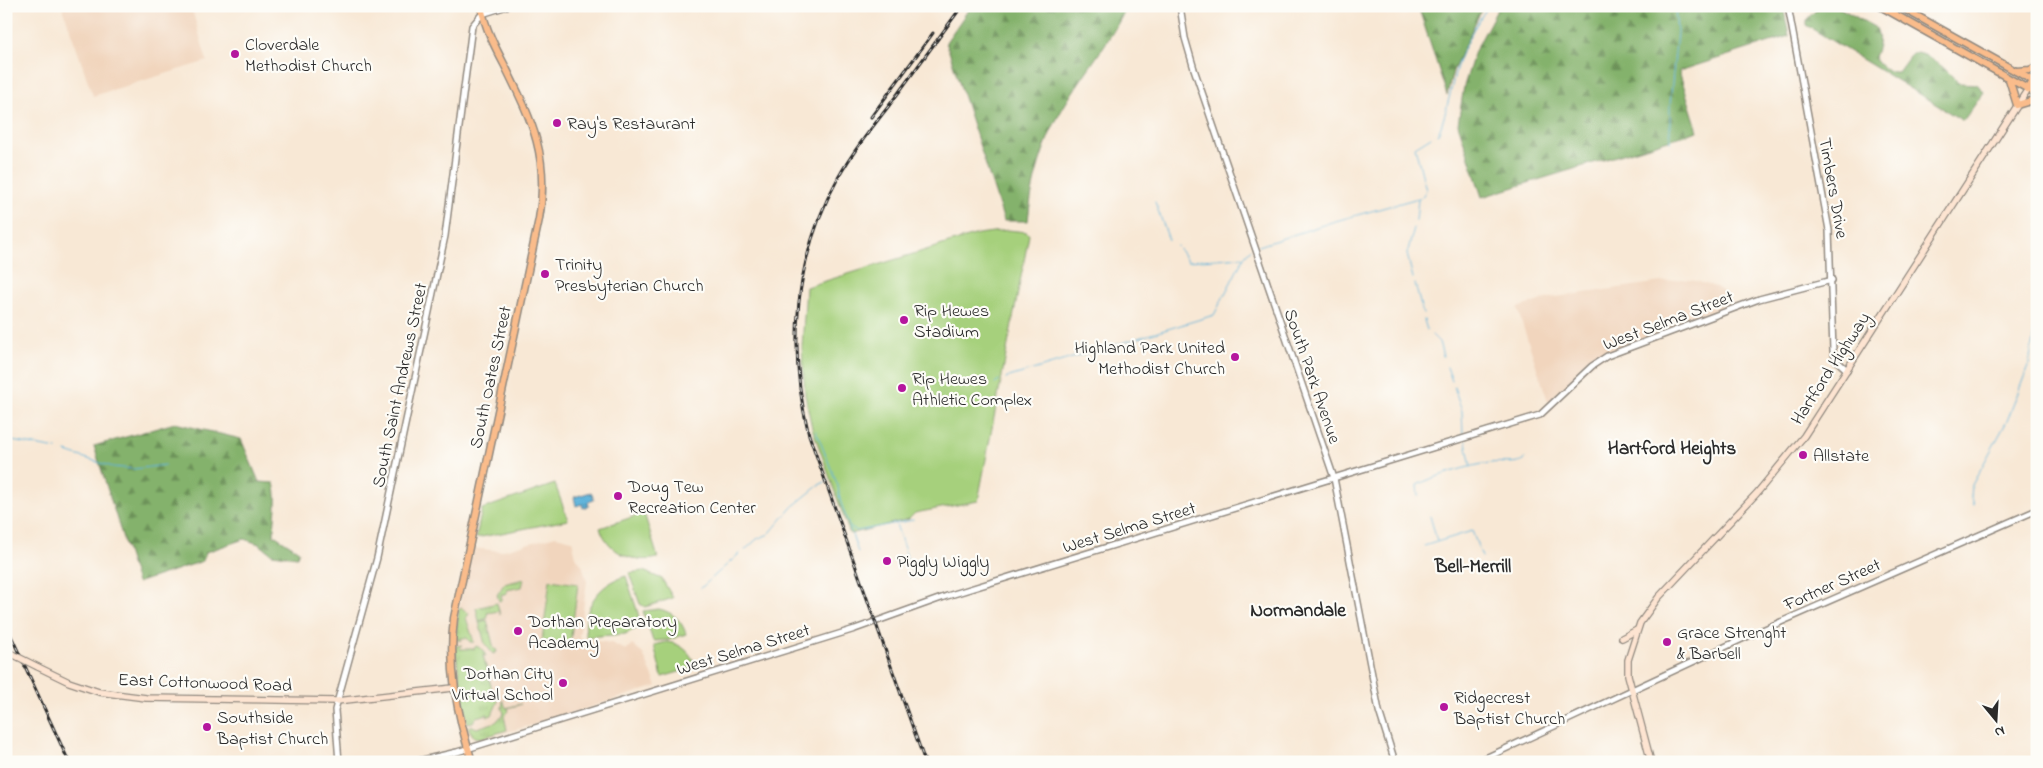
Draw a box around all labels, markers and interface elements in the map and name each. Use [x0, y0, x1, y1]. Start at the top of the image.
place label: Cloverdale Methodist Church [245, 33, 372, 80]
marker: Cloverdale Methodist Church [229, 48, 241, 60]
place label: Ray's Restaurant [567, 112, 696, 138]
marker: Ray's Restaurant [551, 117, 563, 129]
street label: Timbers Drive [1810, 136, 1854, 242]
place label: Trinity Presbyterian Church [555, 253, 703, 300]
marker: Trinity Presbyterian Church [539, 268, 551, 280]
street label: South Saint Andrews Street [367, 281, 435, 490]
street label: West Selma Street [1600, 285, 1738, 359]
place label: Rip Hewes Stadium [914, 299, 989, 346]
street label: South Oates Street [464, 304, 520, 451]
street label: South Park Avenue [1276, 306, 1347, 448]
street label: Hartford Highway [1785, 308, 1879, 431]
marker: Rip Hewes Stadium [898, 314, 910, 326]
place label: Highland Park United Methodist Church [1074, 336, 1225, 383]
marker: Highland Park United Methodist Church [1229, 351, 1241, 363]
place label: Rip Hewes Athletic Complex [912, 367, 1032, 414]
marker: Rip Hewes Athletic Complex [896, 382, 908, 394]
district label: Hartford Heights [1608, 436, 1736, 465]
place label: Allstate [1813, 444, 1870, 470]
marker: Allstate [1797, 449, 1809, 461]
place label: Doug Tew Recreation Center [627, 475, 756, 522]
marker: Doug Tew Recreation Center [612, 490, 624, 502]
street label: West Selma Street [1060, 496, 1199, 562]
place label: Piggly Wiggly [897, 550, 989, 577]
street label: Fortner Street [1779, 553, 1885, 619]
district label: Bell-Merrill [1434, 554, 1511, 581]
marker: Piggly Wiggly [881, 555, 893, 567]
district label: Normandale [1250, 598, 1346, 625]
place label: Dothan Preparatory Academy [527, 610, 677, 657]
street label: West Selma Street [674, 618, 813, 684]
place label: Grace Strenght & Barbell [1677, 621, 1786, 668]
marker: Dothan Preparatory Academy [512, 625, 524, 637]
marker: Grace Strenght & Barbell [1661, 636, 1673, 648]
place label: Dothan City Virtual School [451, 662, 553, 709]
street label: East Cottonwood Road [118, 668, 292, 700]
marker: Dothan City Virtual School [557, 677, 569, 689]
place label: Ridgecrest Baptist Church [1453, 686, 1565, 733]
north arrow [1970, 696, 2020, 746]
marker: Ridgecrest Baptist Church [1438, 701, 1450, 713]
place label: Southside Baptist Church [216, 706, 328, 753]
text: N [1992, 719, 2007, 742]
marker: Southside Baptist Church [201, 721, 213, 733]

